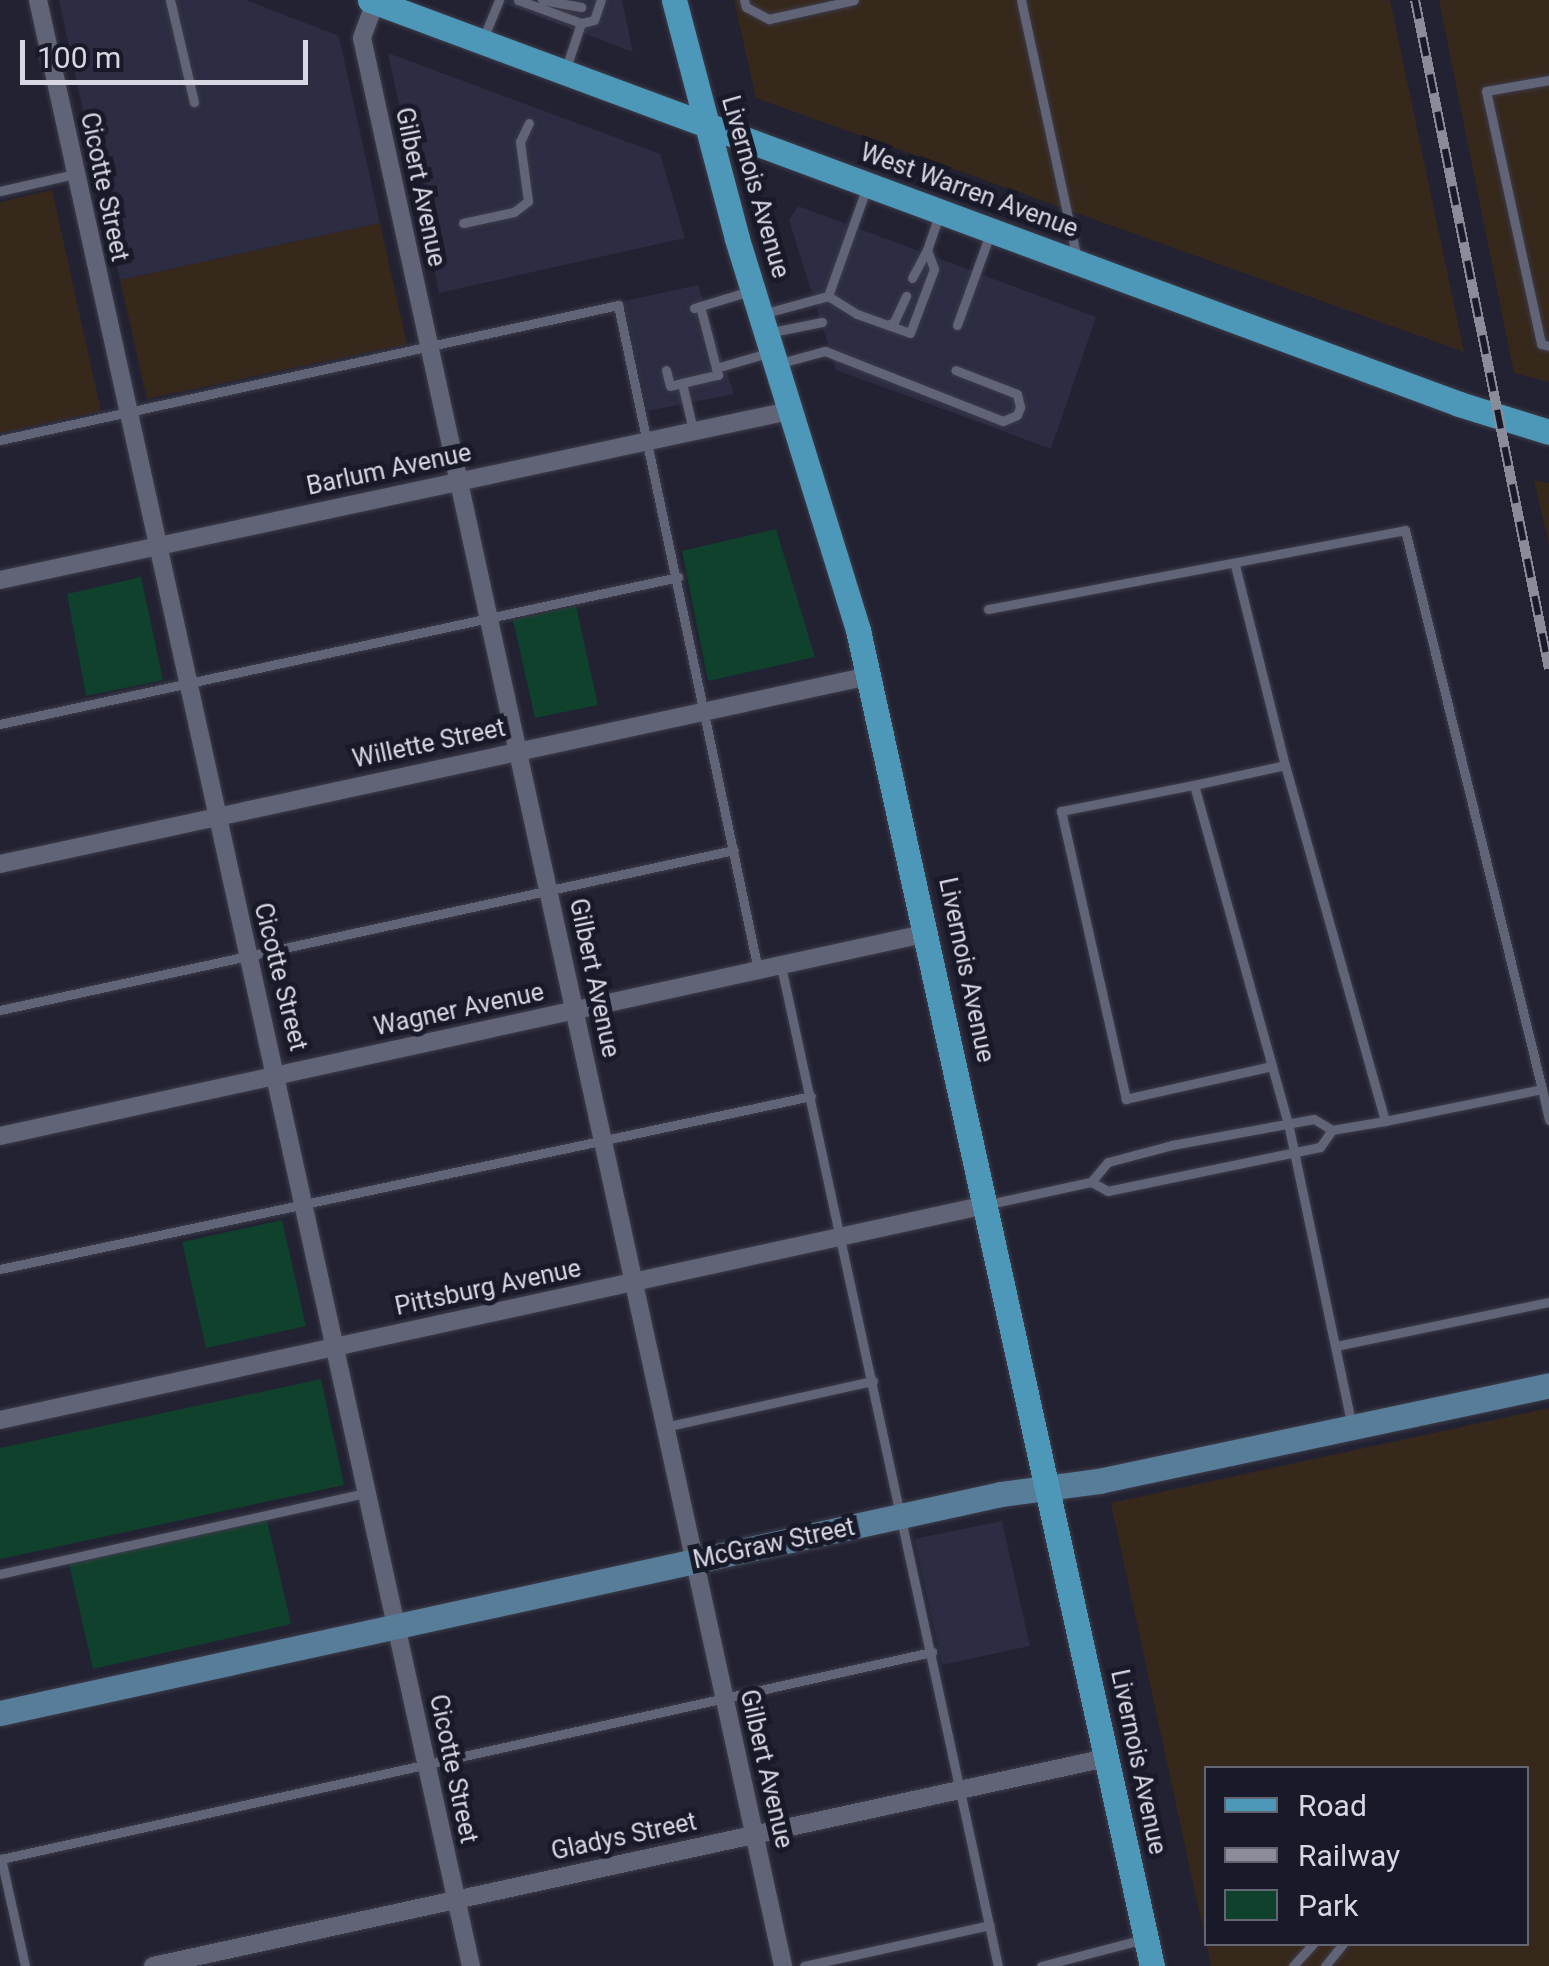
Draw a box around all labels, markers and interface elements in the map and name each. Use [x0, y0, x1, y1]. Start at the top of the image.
scale bar [25, 20, 312, 82]
text: 100 m [37, 40, 121, 75]
street label: Livernois Avenue [715, 92, 795, 282]
street label: Gilbert Avenue [389, 105, 451, 269]
street label: Cicotte Street [74, 110, 134, 264]
street label: West Warren Avenue [856, 138, 1082, 244]
street label: Barlum Avenue [304, 438, 474, 502]
street label: Willette Street [350, 713, 508, 775]
street label: Livernois Avenue [932, 875, 1000, 1065]
street label: Gilbert Avenue [563, 896, 625, 1060]
street label: Cicotte Street [247, 900, 313, 1054]
street label: Wagner Avenue [371, 977, 547, 1043]
street label: Pittsburg Avenue [392, 1254, 584, 1322]
street label: McGraw Street [690, 1512, 858, 1576]
street label: Livernois Avenue [1104, 1667, 1172, 1857]
street label: Gilbert Avenue [733, 1687, 799, 1851]
street label: Cicotte Street [423, 1692, 483, 1846]
legend [1204, 1766, 1529, 1946]
text: Road [1298, 1788, 1367, 1823]
street label: Gladys Street [549, 1807, 699, 1867]
text: Railway [1298, 1838, 1400, 1873]
text: Park [1298, 1888, 1358, 1923]

